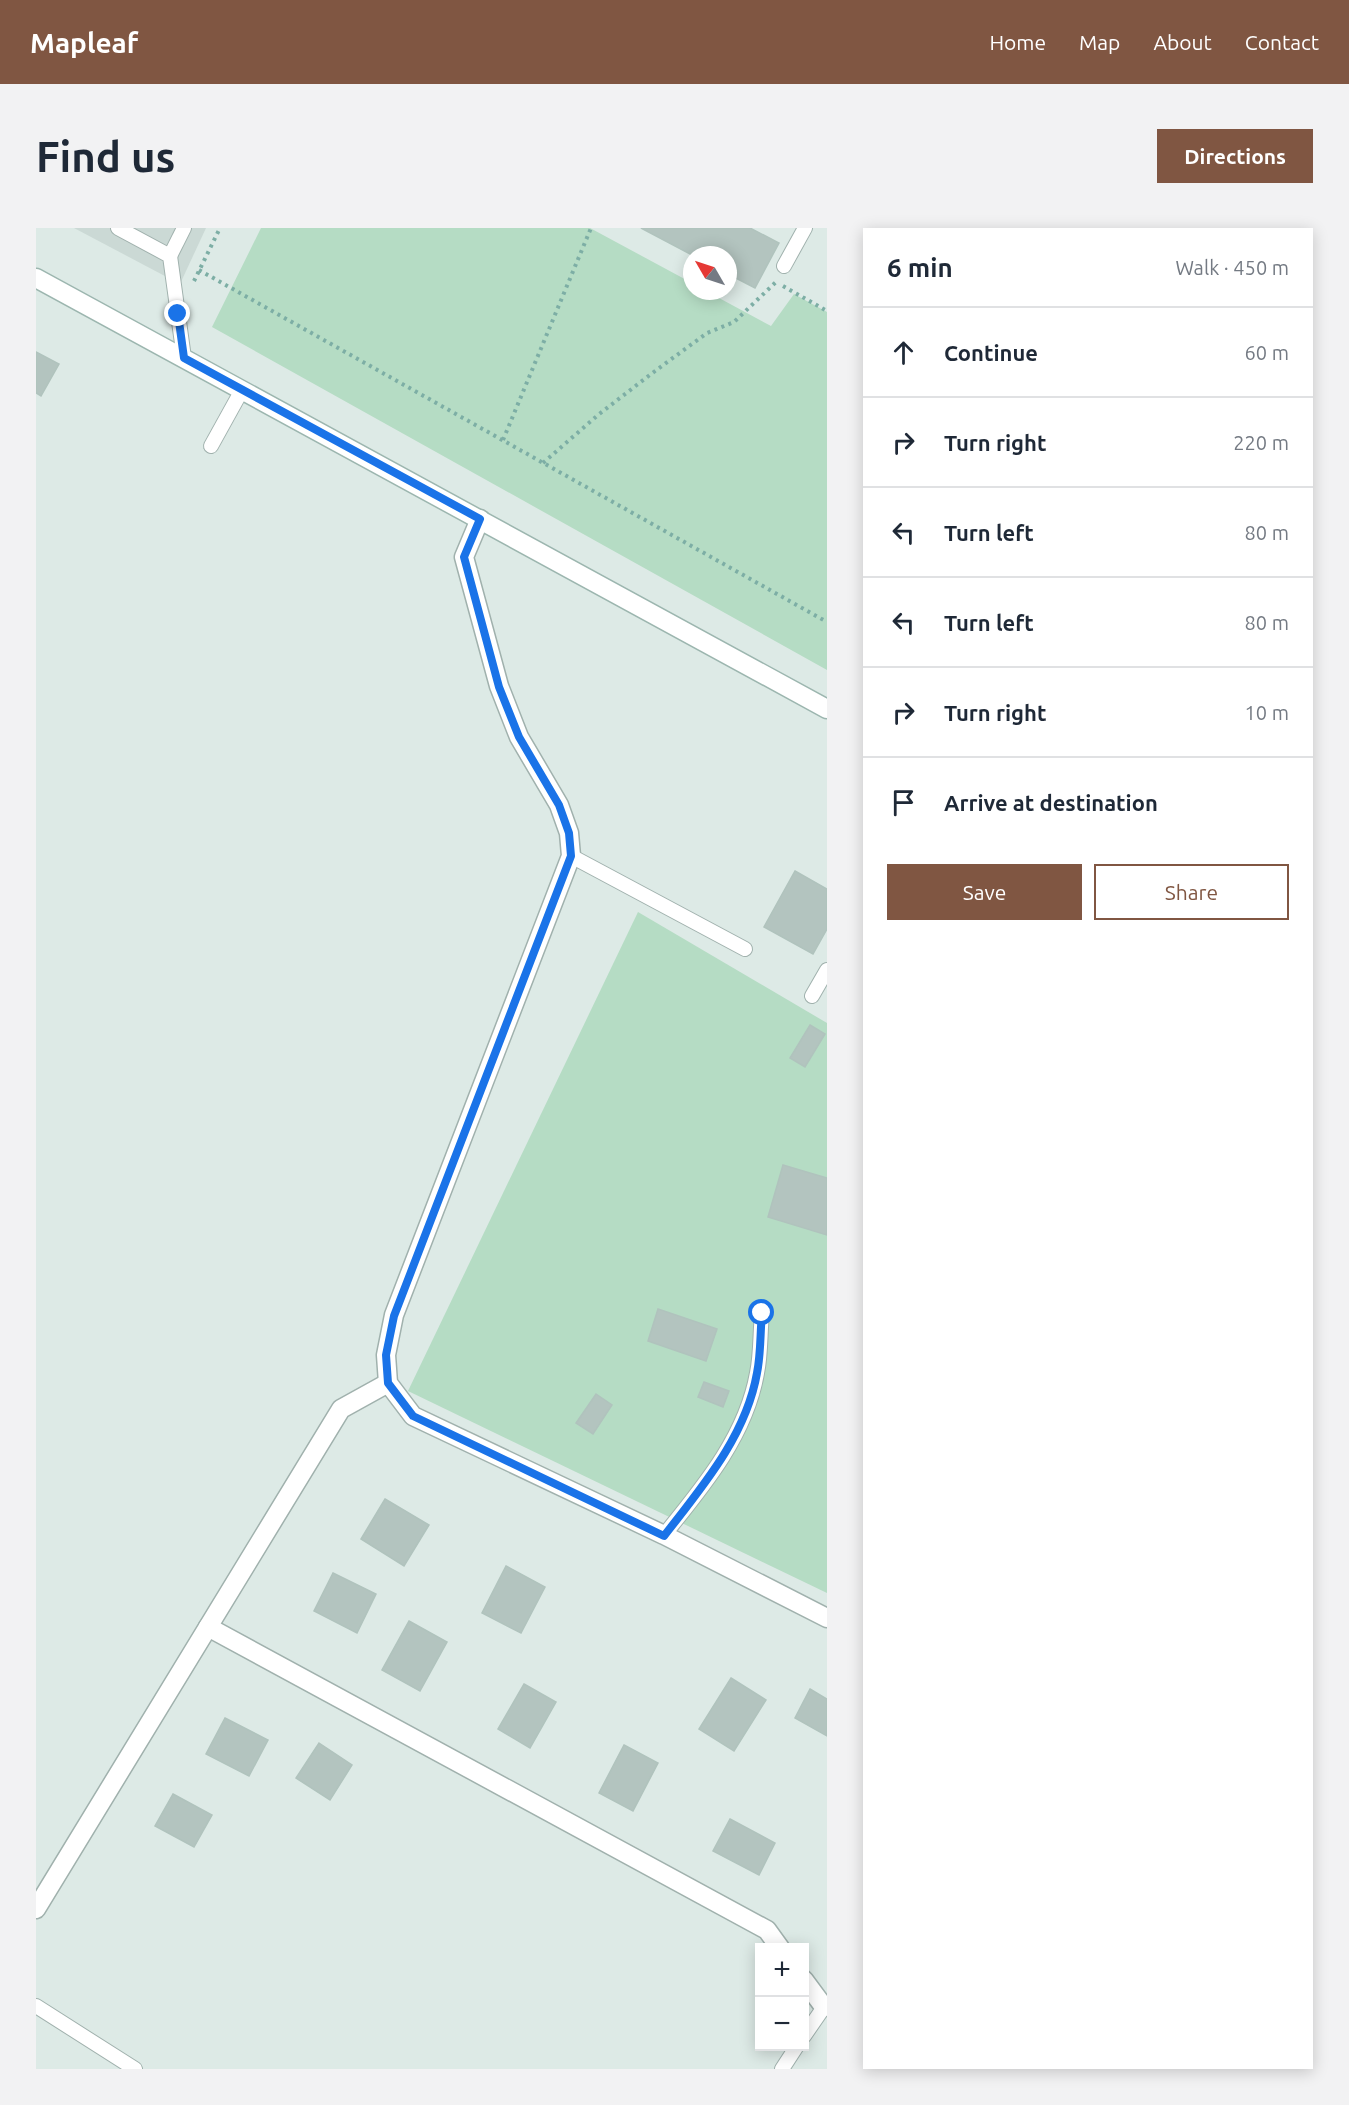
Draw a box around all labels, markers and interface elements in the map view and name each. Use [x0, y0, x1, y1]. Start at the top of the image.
text: Mapleaf [30, 27, 138, 58]
text: Home [989, 30, 1046, 54]
text: Map [1079, 30, 1120, 54]
text: About [1153, 30, 1212, 54]
text: Contact [1245, 30, 1319, 54]
button: Directions [1157, 129, 1313, 183]
text: Find us [36, 133, 175, 180]
north arrow [683, 246, 737, 300]
text: 6 min [887, 253, 953, 282]
text: Walk · 450 m [1176, 256, 1289, 279]
route end [164, 300, 190, 326]
icon: ahead [887, 336, 920, 369]
text: Continue [944, 340, 1038, 365]
text: 60 m [1245, 341, 1289, 364]
icon: right [887, 426, 920, 459]
text: Turn right [944, 430, 1046, 455]
text: 220 m [1233, 431, 1289, 454]
icon: left [887, 516, 920, 549]
text: Turn left [944, 520, 1034, 545]
text: 80 m [1245, 521, 1289, 544]
icon: left [887, 606, 920, 639]
text: Turn left [944, 610, 1034, 635]
text: 80 m [1245, 611, 1289, 634]
icon: right [887, 696, 920, 729]
text: Turn right [944, 700, 1046, 725]
text: 10 m [1245, 701, 1289, 724]
icon: arrive [887, 786, 920, 819]
text: Arrive at destination [944, 790, 1158, 815]
button: Save [887, 864, 1082, 920]
button: Share [1094, 864, 1289, 920]
route start [748, 1299, 774, 1325]
map controls [755, 1943, 809, 2051]
button: + [755, 1943, 809, 1997]
button: − [755, 1997, 809, 2051]

